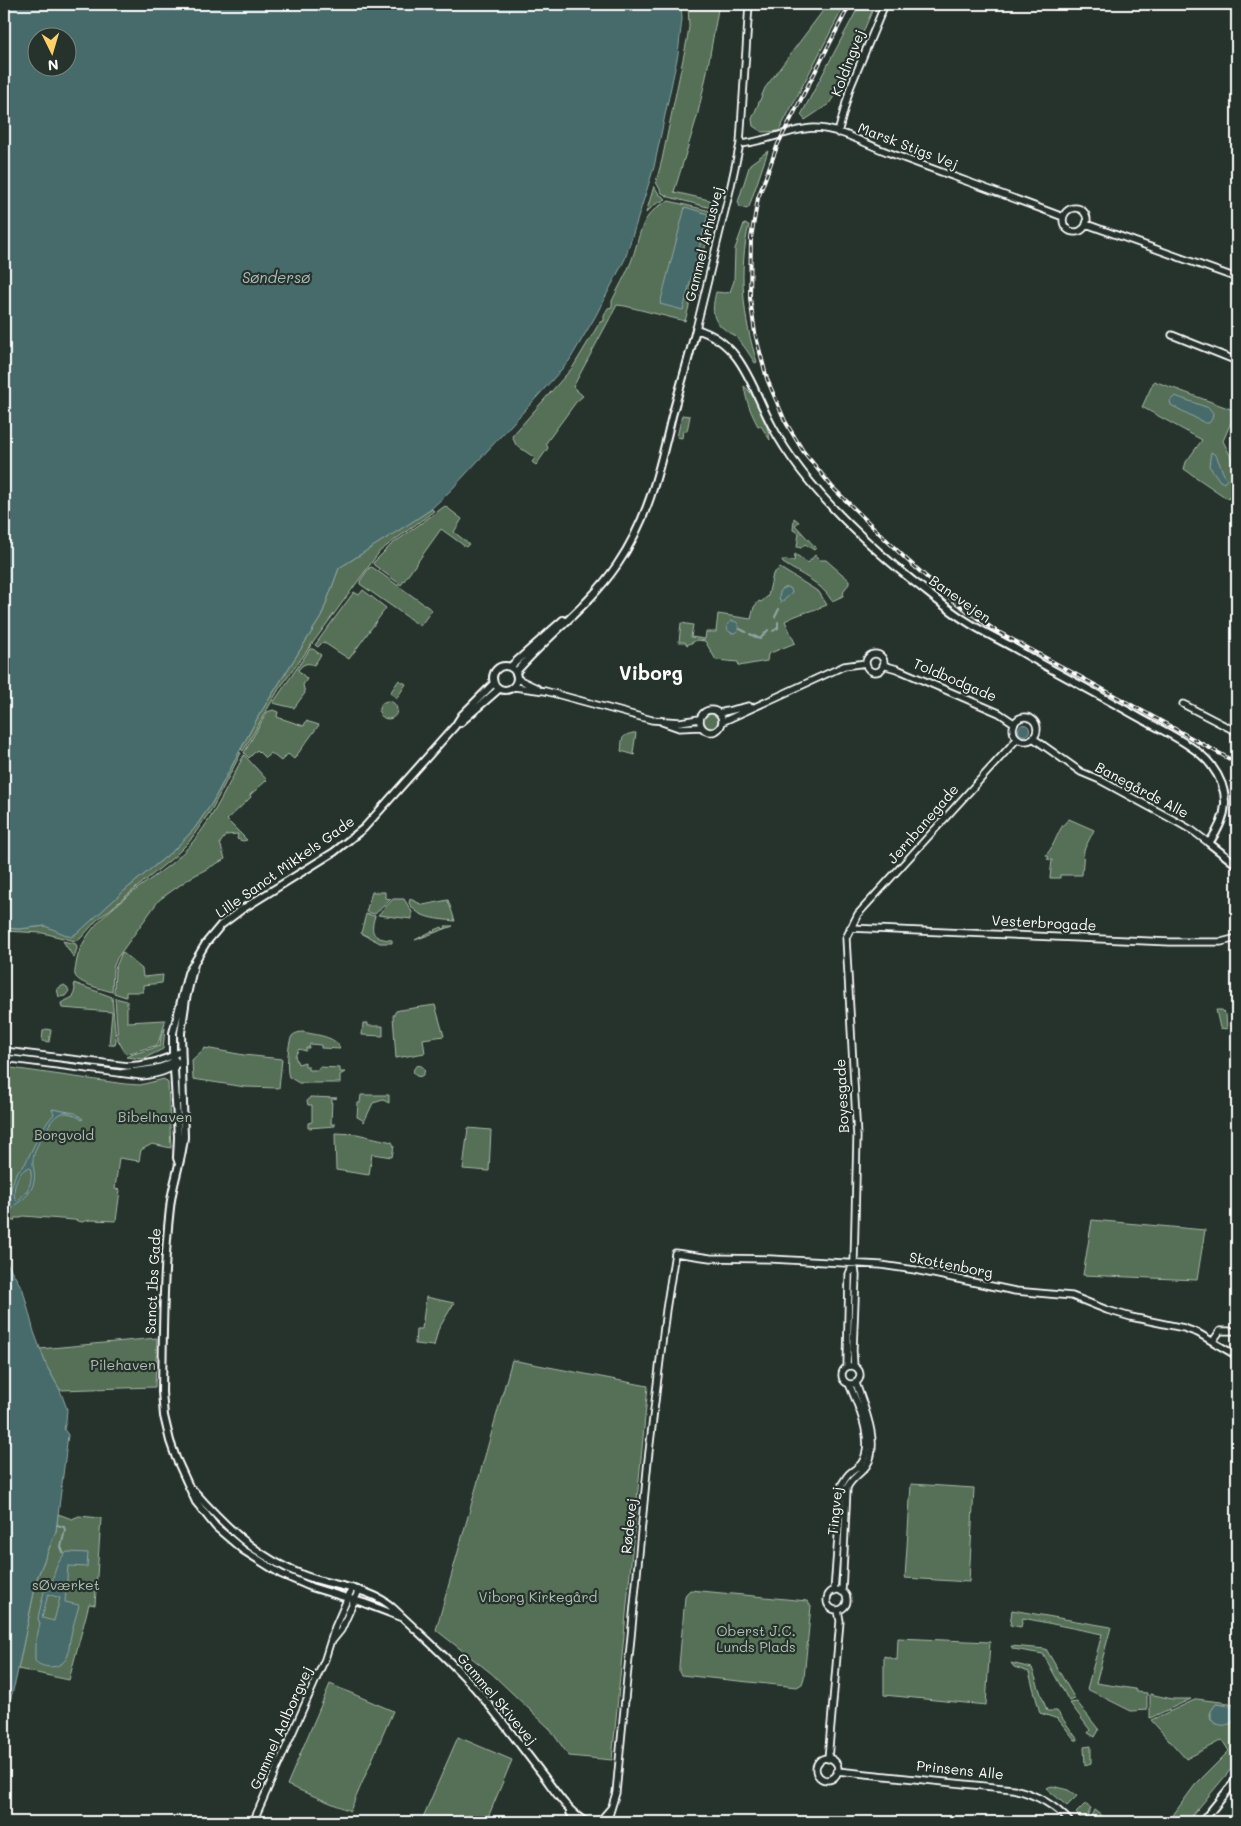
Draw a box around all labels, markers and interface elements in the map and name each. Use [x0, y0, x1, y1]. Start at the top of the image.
street label: Koldingvej [826, 27, 869, 99]
north arrow [28, 28, 78, 78]
text: N [47, 56, 59, 75]
street label: Marsk Stigs Vej [855, 118, 961, 173]
street label: Gammel Århusvej [680, 184, 727, 303]
water label: Søndersø [242, 267, 310, 287]
street label: Banevejen [926, 570, 995, 627]
street label: Toldbodgade [911, 653, 1000, 706]
district label: Viborg [619, 660, 683, 685]
street label: Banegårds Alle [1092, 757, 1192, 822]
street label: Jernbanegade [883, 780, 962, 867]
street label: Lille Sanct Mikkels Gade [211, 811, 358, 922]
street label: Vesterbrogade [991, 910, 1097, 935]
street label: Boyesgade [830, 1058, 853, 1134]
park label: Bibelhaven [118, 1107, 192, 1126]
park label: Borgvold [34, 1125, 94, 1144]
street label: Sanct Ibs Gade [140, 1227, 165, 1335]
street label: Skottenborg [908, 1247, 994, 1282]
park label: Pilehaven [90, 1355, 156, 1374]
street label: Tingvej [823, 1486, 846, 1536]
street label: Rødevej [616, 1497, 641, 1555]
park label: sØværket [32, 1575, 100, 1594]
park label: Viborg Kirkegård [479, 1587, 598, 1606]
park label: Oberst J.C. Lunds Plads [716, 1621, 796, 1656]
street label: Gammel Skivevej [453, 1649, 541, 1749]
street label: Gammel Aalborgvej [245, 1663, 316, 1792]
street label: Prinsens Alle [916, 1755, 1005, 1784]

